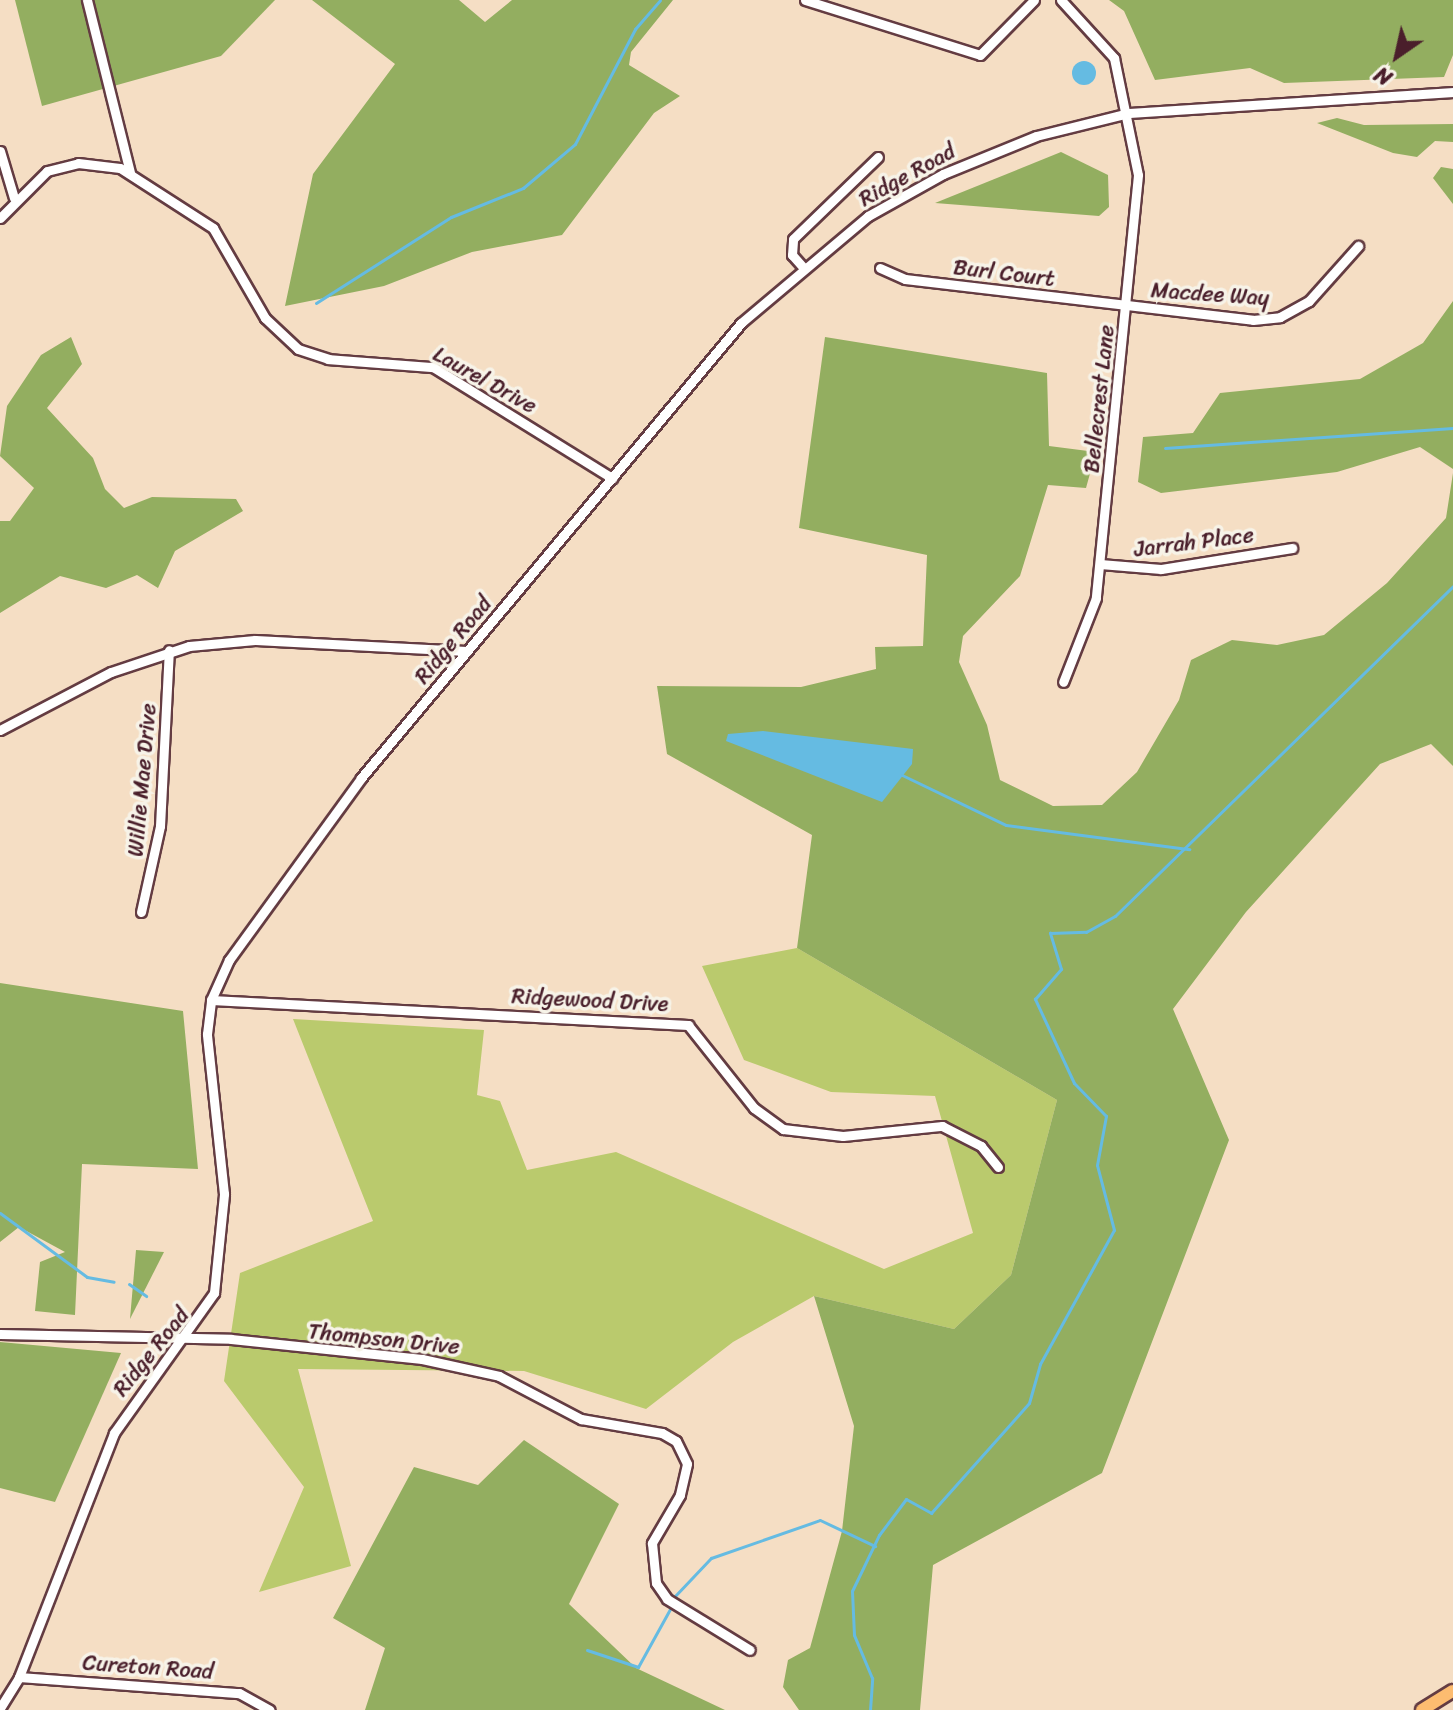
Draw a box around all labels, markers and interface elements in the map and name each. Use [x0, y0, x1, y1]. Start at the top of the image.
north arrow [1357, 16, 1437, 96]
text: N [1366, 56, 1401, 97]
street label: Ridge Road [854, 138, 960, 212]
street label: Burl Court [952, 254, 1056, 292]
street label: Macdee Way [1150, 277, 1270, 311]
street label: Bellecrest Lane [1078, 324, 1120, 474]
street label: Laurel Drive [429, 341, 541, 419]
street label: Jarrah Place [1133, 522, 1255, 562]
street label: Ridge Road [409, 591, 497, 689]
street label: Willie Mae Drive [122, 702, 162, 858]
street label: Ridgewood Drive [511, 983, 669, 1017]
street label: Ridge Road [107, 1302, 195, 1402]
street label: Thompson Drive [307, 1318, 461, 1360]
street label: Cureton Road [82, 1649, 214, 1685]

